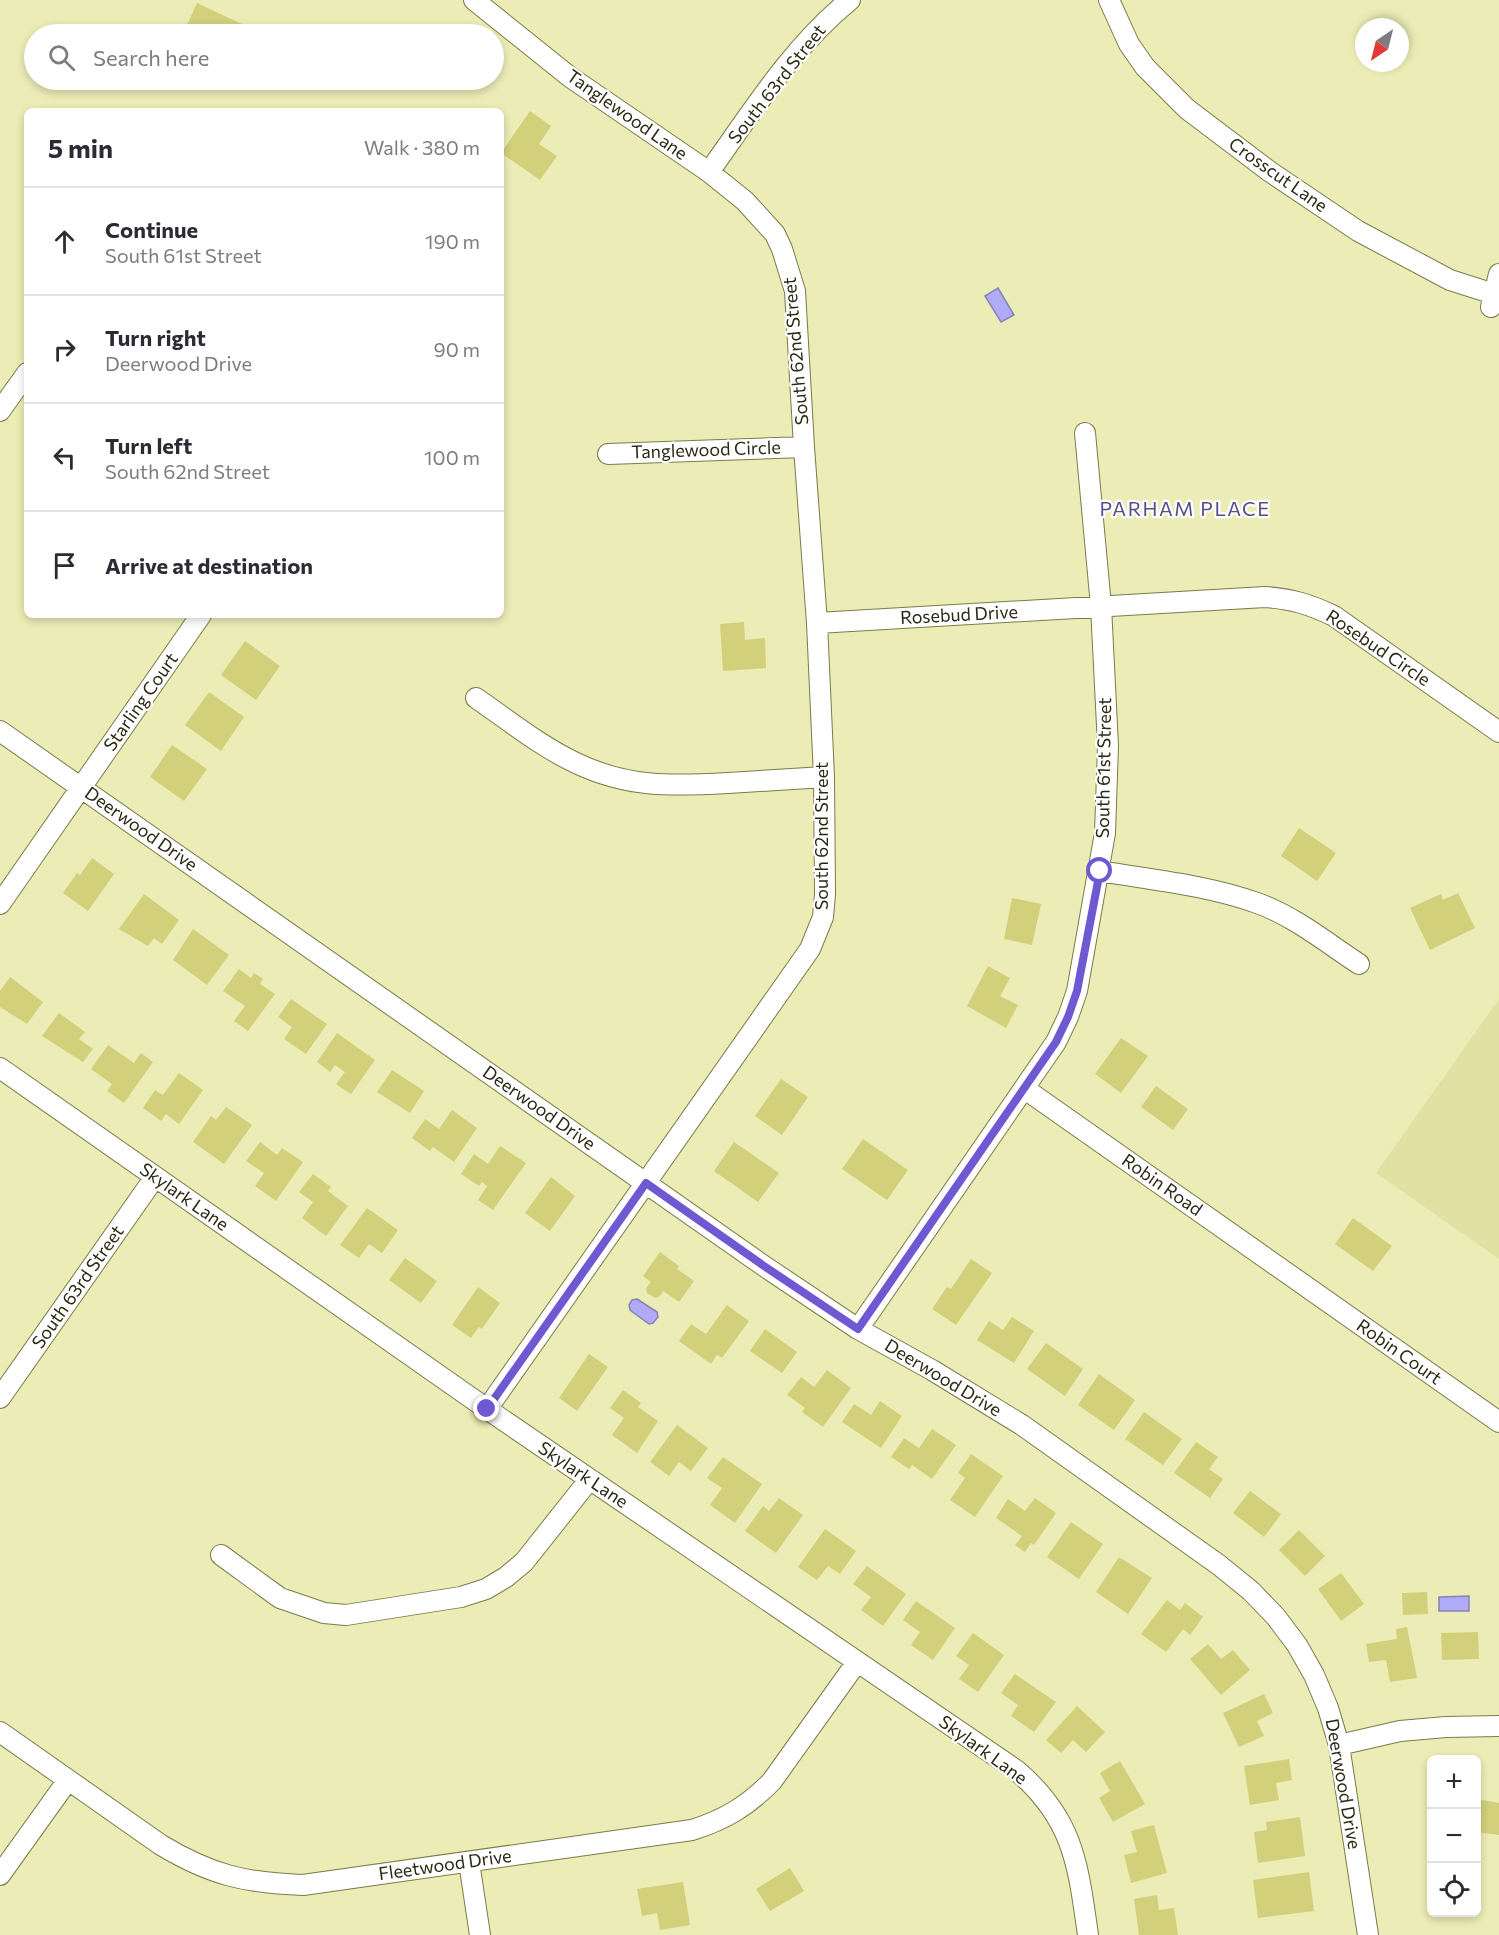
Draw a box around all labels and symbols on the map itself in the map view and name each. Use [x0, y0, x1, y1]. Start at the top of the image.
north arrow [1355, 18, 1409, 72]
street label: South 63rd Street [723, 19, 830, 147]
street label: Tanglewood Lane [563, 64, 692, 164]
street label: Crosscut Lane [1225, 132, 1332, 216]
street label: South 62nd Street [778, 276, 812, 426]
street label: Tanglewood Circle [631, 435, 781, 463]
district label: PARHAM PLACE [1099, 496, 1271, 520]
street label: Rosebud Drive [900, 600, 1018, 628]
street label: Rosebud Circle [1322, 604, 1435, 690]
street label: Starling Court [98, 648, 182, 755]
street label: South 61st Street [1091, 697, 1115, 839]
street label: South 62nd Street [810, 762, 832, 910]
street label: Deerwood Drive [81, 781, 202, 875]
route start [1086, 857, 1112, 883]
street label: Deerwood Drive [479, 1060, 600, 1154]
street label: Robin Road [1118, 1148, 1207, 1220]
street label: Skylark Lane [136, 1157, 233, 1235]
street label: South 63rd Street [27, 1221, 128, 1352]
street label: Robin Court [1353, 1314, 1446, 1389]
street label: Deerwood Drive [881, 1334, 1006, 1421]
route end [473, 1395, 499, 1421]
street label: Skylark Lane [534, 1436, 633, 1512]
street label: Skylark Lane [935, 1710, 1032, 1789]
street label: Deerwood Drive [1322, 1717, 1366, 1851]
street label: Fleetwood Drive [377, 1844, 513, 1884]

